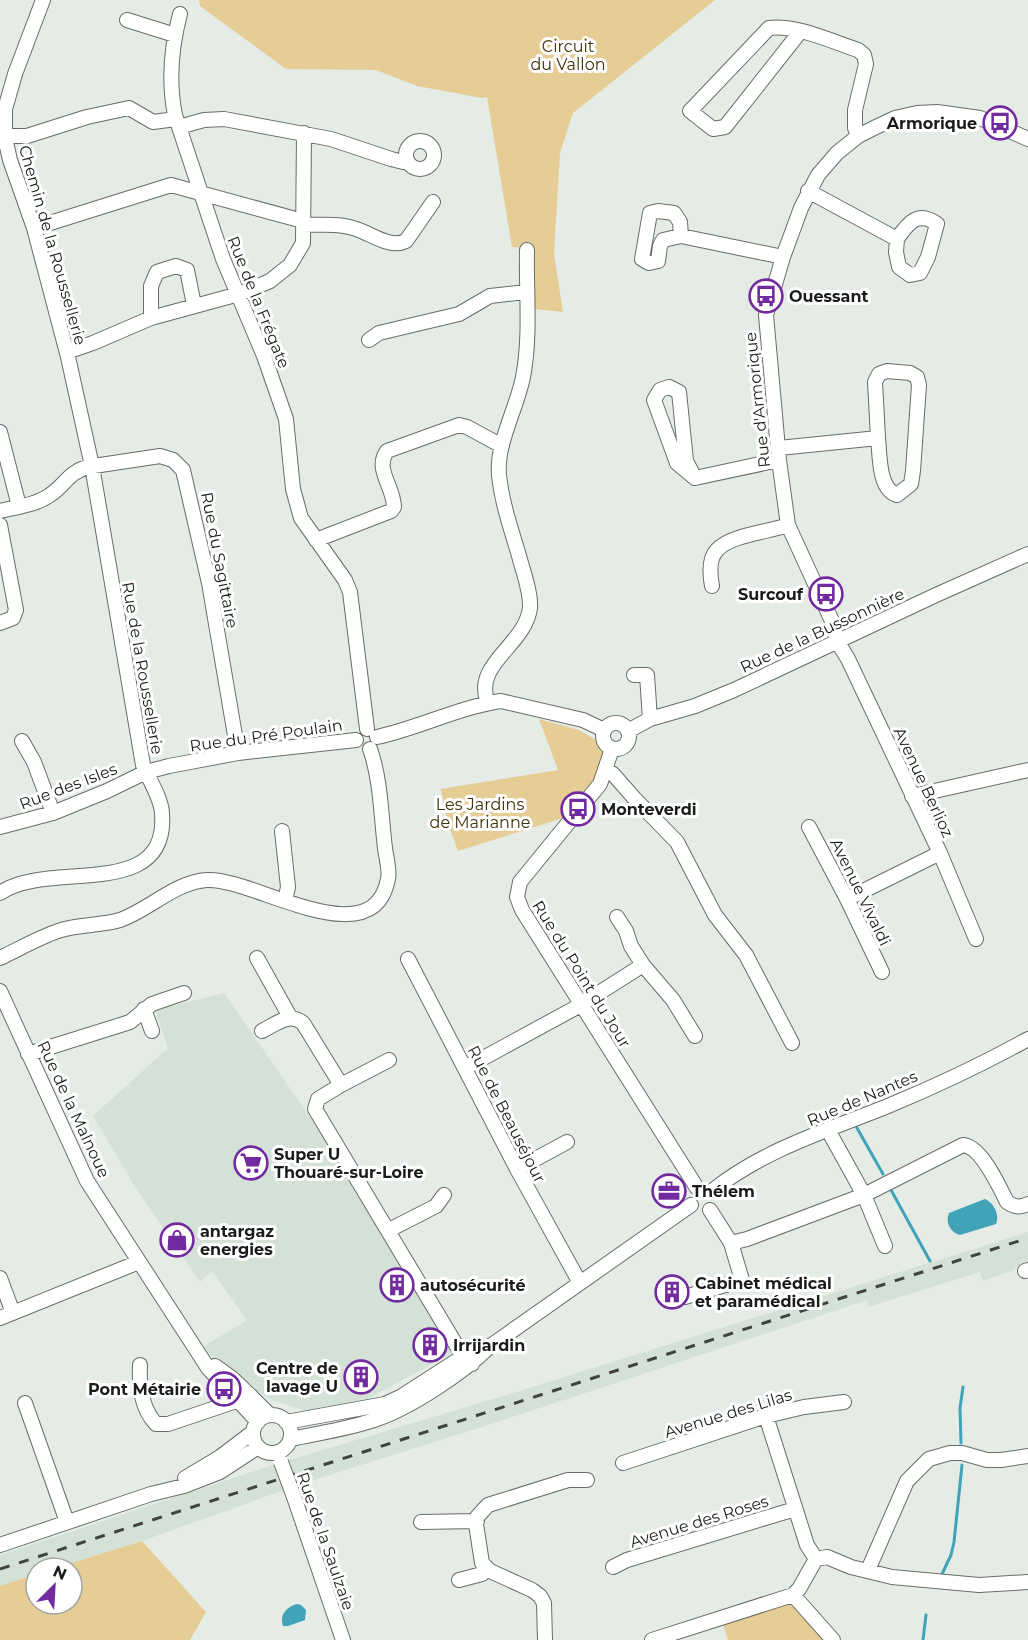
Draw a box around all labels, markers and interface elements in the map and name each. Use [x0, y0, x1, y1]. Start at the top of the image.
park label: Circuit du Vallon [531, 37, 605, 74]
bus stop icon: Armorique [982, 105, 1018, 141]
place label: Armorique [886, 114, 977, 133]
street label: Chemin de la Roussellerie [15, 143, 90, 347]
street label: Rue de la Frégate [223, 233, 294, 371]
bus stop icon: Ouessant [748, 278, 784, 314]
place label: Ouessant [789, 287, 869, 306]
street label: Rue d'Armorique [741, 331, 774, 469]
street label: Rue du Sagittaire [197, 490, 242, 630]
bus stop icon: Surcouf [808, 576, 844, 612]
street label: Rue de la Roussellerie [118, 580, 167, 756]
street label: Rue de la Bussonnière [737, 584, 907, 677]
place label: Surcouf [738, 585, 804, 604]
street label: Rue du Pré Poulain [188, 715, 344, 756]
street label: Avenue Berlioz [890, 724, 957, 840]
street label: Rue des Isles [17, 759, 120, 814]
bus stop icon: Monteverdi [560, 791, 596, 827]
park label: Les Jardins de Marianne [430, 795, 530, 832]
place label: Monteverdi [601, 800, 697, 819]
street label: Avenue Vivaldi [826, 835, 895, 949]
street label: Rue du Point du Jour [528, 897, 635, 1051]
street label: Rue de la Malnoue [33, 1038, 114, 1181]
street label: Rue de Beauséjour [464, 1042, 549, 1186]
street label: Rue de Nantes [804, 1067, 920, 1130]
supermarket icon: Super U Thouaré-sur-Loire [233, 1145, 269, 1181]
place label: Super U Thouaré-sur-Loire [274, 1145, 424, 1182]
office icon: Thélem [651, 1173, 687, 1209]
place label: Thélem [692, 1182, 755, 1201]
shop icon: antargaz energies [159, 1222, 195, 1258]
place label: antargaz energies [200, 1222, 274, 1259]
building icon: autosécurité [379, 1267, 415, 1303]
building icon: Cabinet médical et paramédical [654, 1274, 690, 1310]
place label: Cabinet médical et paramédical [695, 1274, 832, 1311]
place label: autosécurité [420, 1276, 526, 1295]
building icon: Irrijardin [412, 1327, 448, 1363]
place label: Irrijardin [453, 1336, 525, 1355]
place label: Centre de lavage U [256, 1359, 338, 1396]
building icon: Centre de lavage U [343, 1359, 379, 1395]
bus stop icon: Pont Métairie [206, 1371, 242, 1407]
place label: Pont Métairie [88, 1380, 201, 1399]
street label: Avenue des Lilas [662, 1385, 794, 1442]
street label: Rue de la Saulzaie [293, 1470, 358, 1613]
street label: Avenue des Roses [628, 1491, 771, 1552]
north arrow [24, 1556, 84, 1616]
text: N [50, 1561, 70, 1584]

